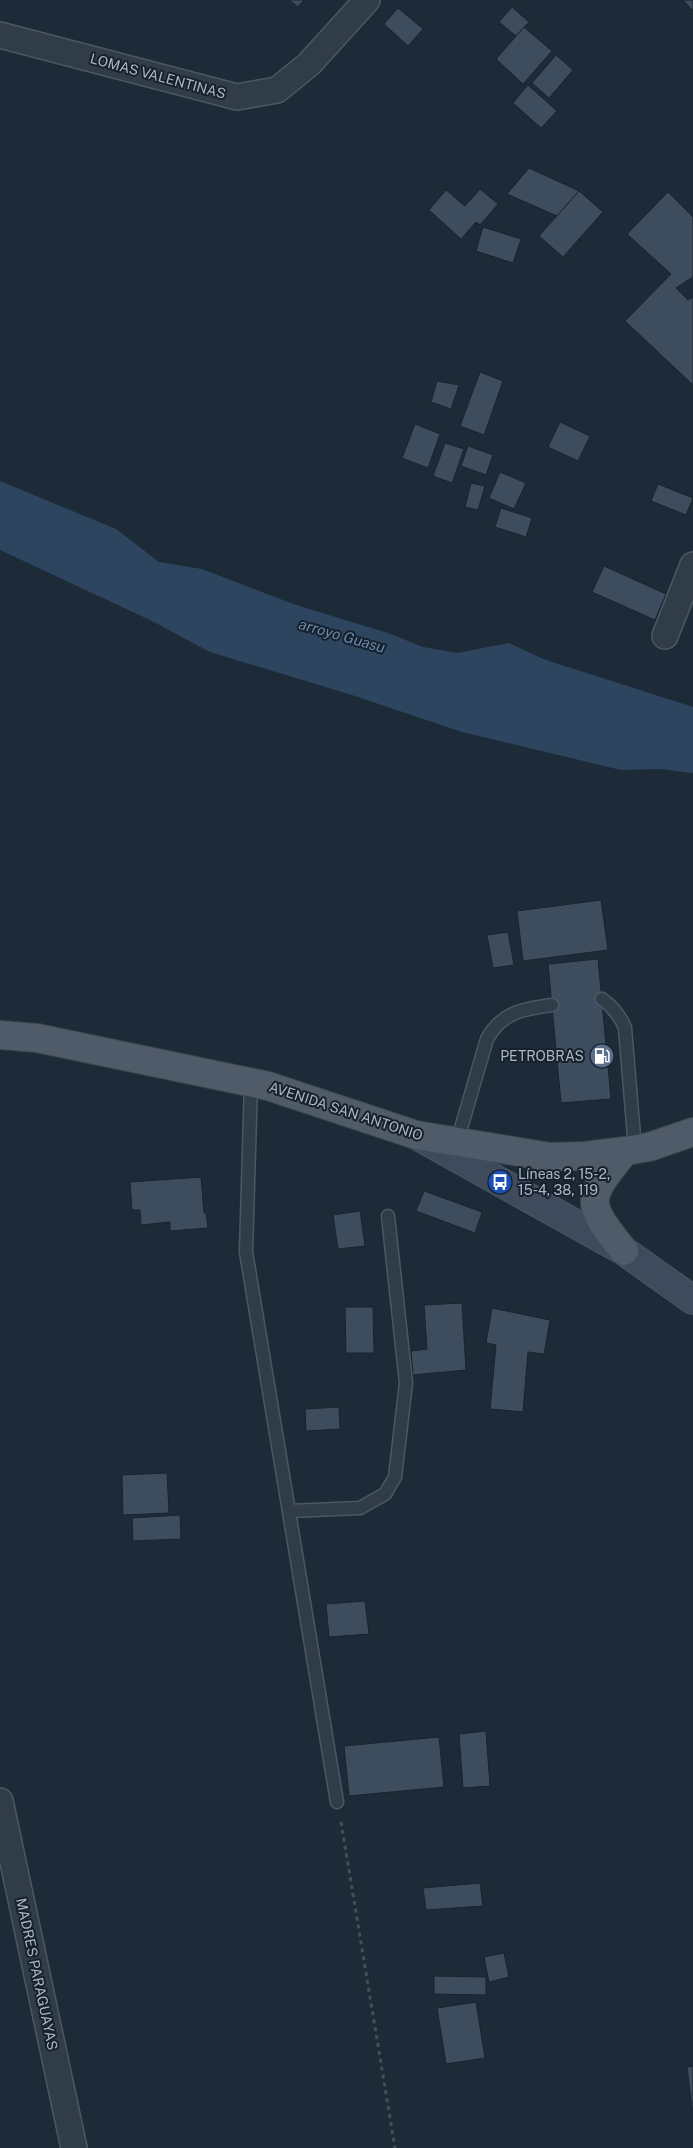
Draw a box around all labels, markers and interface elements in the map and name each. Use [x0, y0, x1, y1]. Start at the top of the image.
street label: LOMAS VALENTINAS [88, 50, 228, 102]
water label: arroyo Guasu [297, 615, 387, 656]
fuel station icon: PETROBRAS [589, 1043, 615, 1069]
place label: PETROBRAS [500, 1048, 584, 1064]
street label: AVENIDA SAN ANTONIO [267, 1079, 425, 1143]
place label: Líneas 2, 15-2, 15-4, 38, 119 [518, 1166, 610, 1198]
bus stop icon: Líneas 2, 15-2, 15-4, 38, 119 [487, 1169, 513, 1195]
street label: MADRES PARAGUAYAS [13, 1897, 61, 2051]

